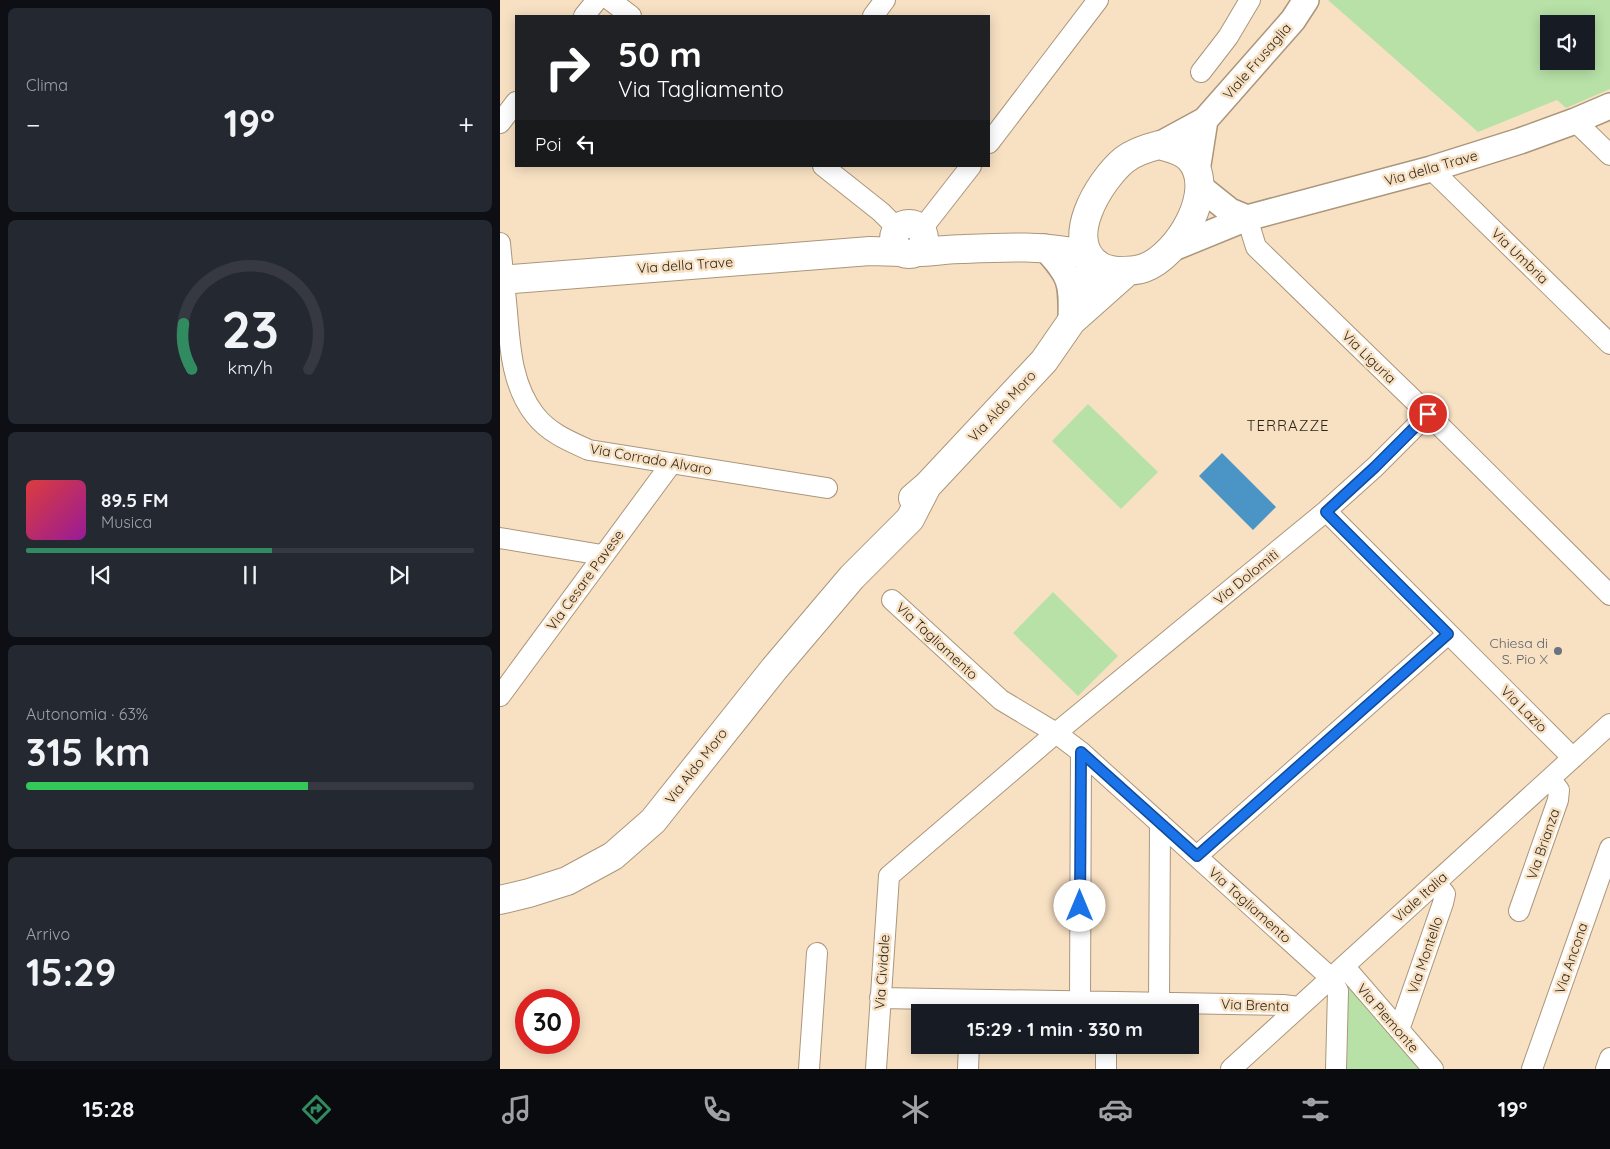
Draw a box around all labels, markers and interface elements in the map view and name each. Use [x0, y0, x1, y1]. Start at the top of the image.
map controls [1540, 15, 1595, 70]
button: sound [1540, 15, 1595, 70]
street label: Viale Frusaglia [1219, 19, 1295, 103]
text: 50 m [618, 32, 702, 76]
icon: right [535, 35, 600, 100]
text: Clima [26, 75, 68, 95]
text: Via Tagliamento [618, 75, 784, 103]
text: 19° [224, 99, 275, 147]
text: − [26, 107, 41, 142]
text: + [458, 107, 474, 142]
icon: left [572, 130, 600, 158]
text: Poi [535, 132, 562, 156]
street label: Via della Trave [1382, 146, 1480, 190]
street label: Via Umbria [1488, 224, 1552, 288]
street label: Via della Trave [636, 253, 734, 277]
text: 23 [221, 296, 279, 361]
street label: Via Liguria [1338, 327, 1400, 387]
text: km/h [227, 356, 273, 378]
street label: Via Aldo Moro [964, 367, 1040, 445]
pin [1407, 393, 1449, 435]
icon: arrive [1414, 400, 1442, 428]
district label: TERRAZZE [1246, 416, 1330, 435]
street label: Via Corrado Alvaro [589, 439, 713, 479]
text: 89.5 FM [101, 488, 169, 512]
text: Musica [101, 512, 152, 532]
street label: Via Cesare Pavese [542, 526, 628, 634]
street label: Via Dolomiti [1210, 545, 1282, 609]
icon: previous [87, 561, 115, 589]
icon: pause [236, 561, 264, 589]
icon: next [385, 561, 413, 589]
street label: Via Tagliamento [892, 598, 982, 684]
place label: Chiesa di S. Pio X [1490, 634, 1549, 668]
marker: Chiesa di S. Pio X [1552, 645, 1564, 657]
street label: Via Lazio [1497, 682, 1551, 736]
text: Autonomia · 63% [26, 704, 148, 724]
street label: Via Aldo Moro [661, 725, 731, 807]
text: 315 km [26, 728, 150, 776]
street label: Via Brianza [1522, 806, 1564, 882]
street label: Via Tagliamento [1205, 863, 1295, 947]
street label: Viale Italia [1389, 868, 1451, 926]
position arrow [1053, 879, 1105, 931]
street label: Via Montello [1403, 914, 1447, 996]
street label: Via Ancona [1550, 920, 1592, 996]
text: Arrivo [26, 924, 70, 944]
street label: Via Cividale [870, 934, 894, 1010]
text: 15:29 [26, 948, 116, 996]
street label: Via Piemonte [1353, 980, 1423, 1056]
speed limit sign: 30 [515, 989, 580, 1054]
street label: Via Brenta [1221, 995, 1289, 1015]
text: 15:29 · 1 min · 330 m [967, 1017, 1143, 1041]
icon: directions [299, 1092, 334, 1127]
icon: music [499, 1092, 534, 1127]
icon: phone [699, 1092, 734, 1127]
icon: climate [898, 1092, 933, 1127]
icon: car [1098, 1092, 1133, 1127]
icon: filters [1298, 1092, 1333, 1127]
text: 15:28 [82, 1095, 134, 1123]
text: 19° [1498, 1095, 1527, 1123]

